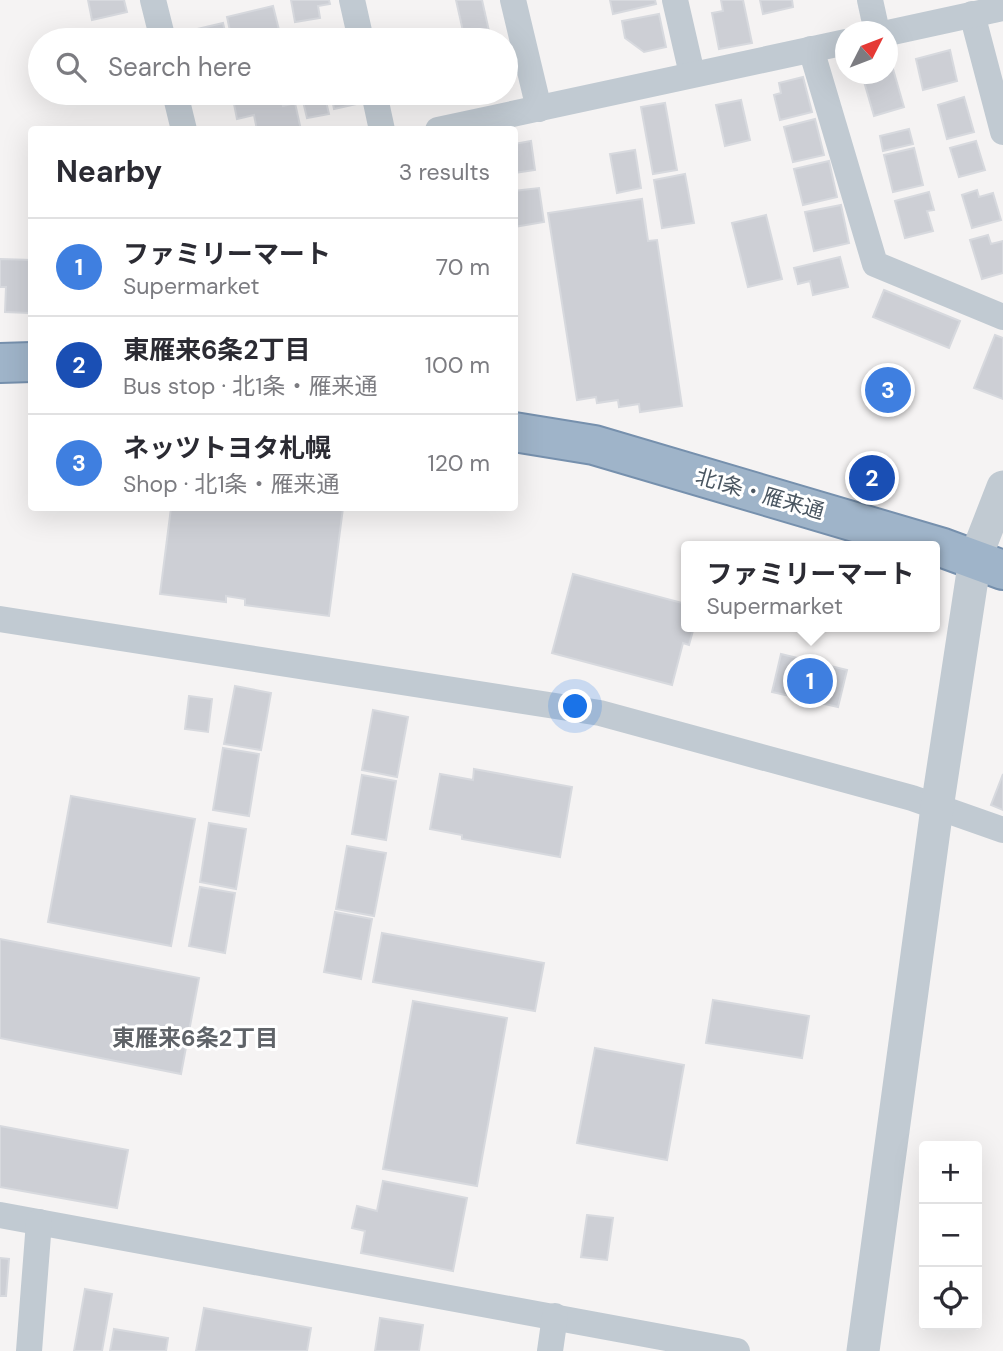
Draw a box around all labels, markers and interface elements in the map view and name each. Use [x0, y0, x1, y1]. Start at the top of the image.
north arrow [835, 21, 898, 84]
search box [28, 28, 518, 105]
icon: search [52, 48, 90, 86]
text: Search here [108, 50, 251, 84]
text: Nearby [56, 152, 162, 191]
text: 3 results [399, 157, 490, 187]
text: ファミリーマート [123, 237, 331, 271]
text: 1 [75, 252, 83, 282]
text: 70 m [436, 252, 490, 282]
text: Supermarket [123, 271, 259, 301]
text: 東雁来6条2丁目 [123, 333, 311, 367]
text: 2 [72, 350, 86, 380]
text: 100 m [425, 350, 490, 380]
pin: 3 [865, 364, 911, 416]
text: Bus stop · 北1条・雁来通 [123, 371, 377, 401]
text: ネッツトヨタ札幌 [123, 431, 331, 465]
text: 3 [72, 448, 86, 478]
text: 120 m [427, 448, 490, 478]
pin: 2 [849, 452, 895, 504]
street label: 北1条・雁来通 [692, 462, 828, 526]
text: Shop · 北1条・雁来通 [123, 469, 340, 499]
popup [681, 541, 940, 632]
text: ファミリーマート [706, 557, 915, 591]
text: Supermarket [706, 591, 843, 621]
pin: 1 [787, 655, 833, 707]
your location [558, 689, 592, 723]
district label: 東雁来6条2丁目 [112, 1023, 278, 1053]
map controls [919, 1141, 982, 1330]
button: + [919, 1141, 982, 1204]
button: − [919, 1204, 982, 1267]
button: locate [919, 1267, 982, 1330]

